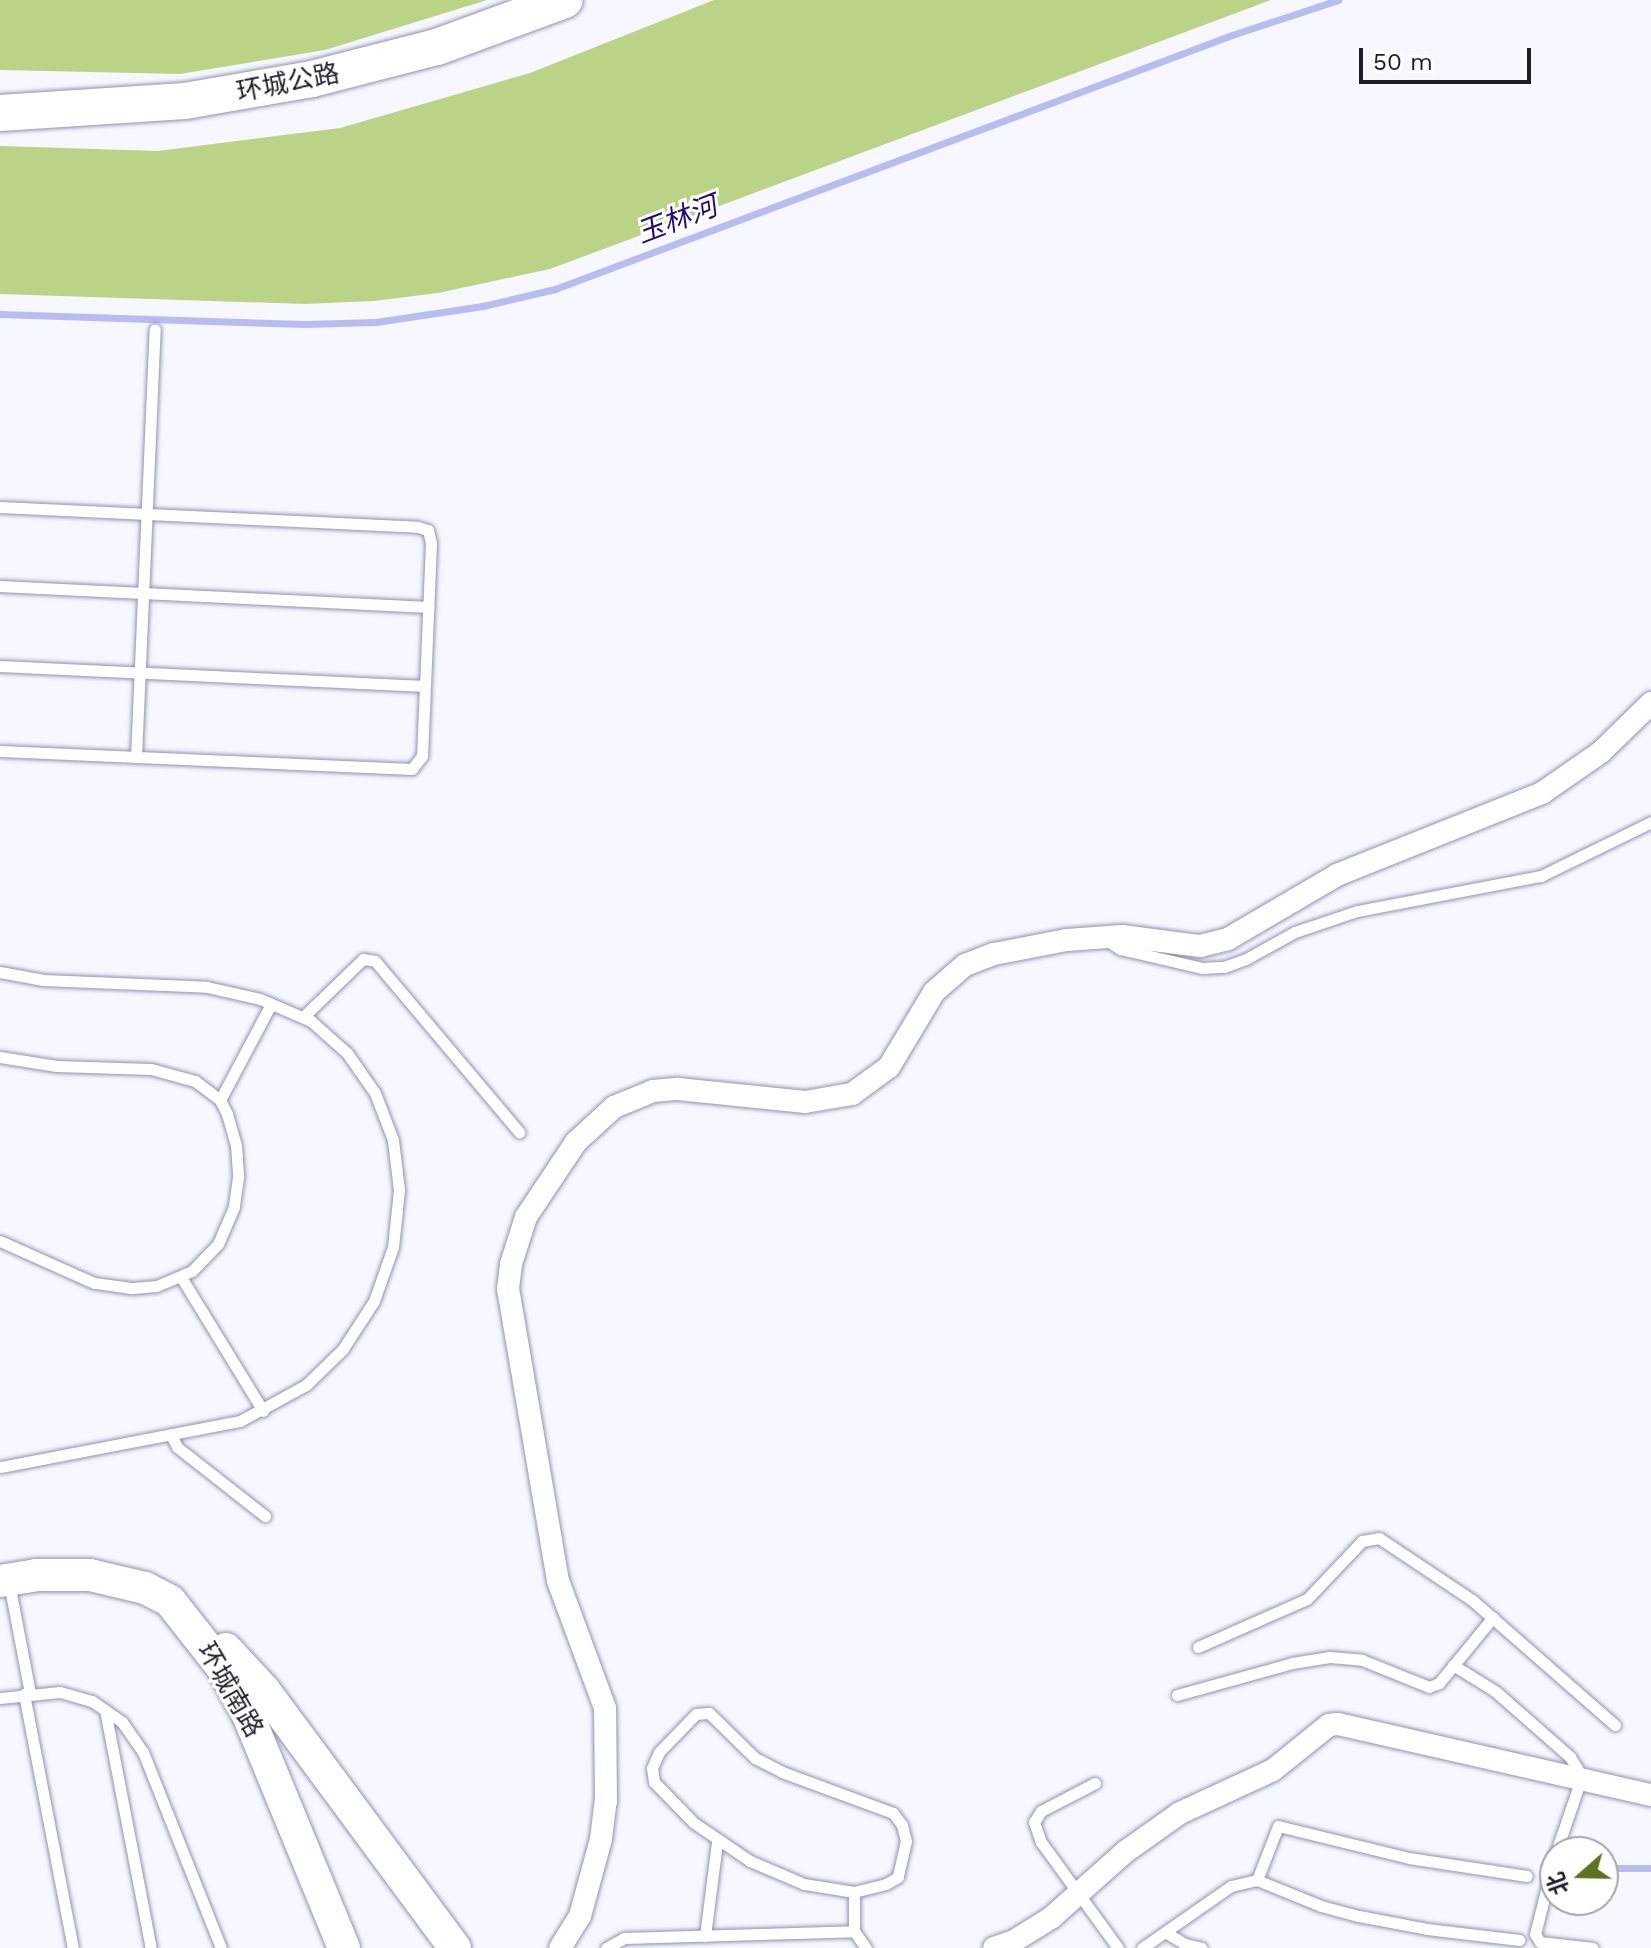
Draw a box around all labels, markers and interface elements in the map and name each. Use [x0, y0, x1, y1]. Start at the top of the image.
scale bar [1363, 32, 1535, 82]
text: 50 m [1373, 48, 1433, 76]
street label: 环城公路 [234, 58, 342, 108]
water label: 玉林河 [632, 189, 722, 251]
street label: 环城南路 [190, 1637, 270, 1743]
north arrow [1539, 1836, 1619, 1916]
text: 北 [1542, 1869, 1573, 1898]

